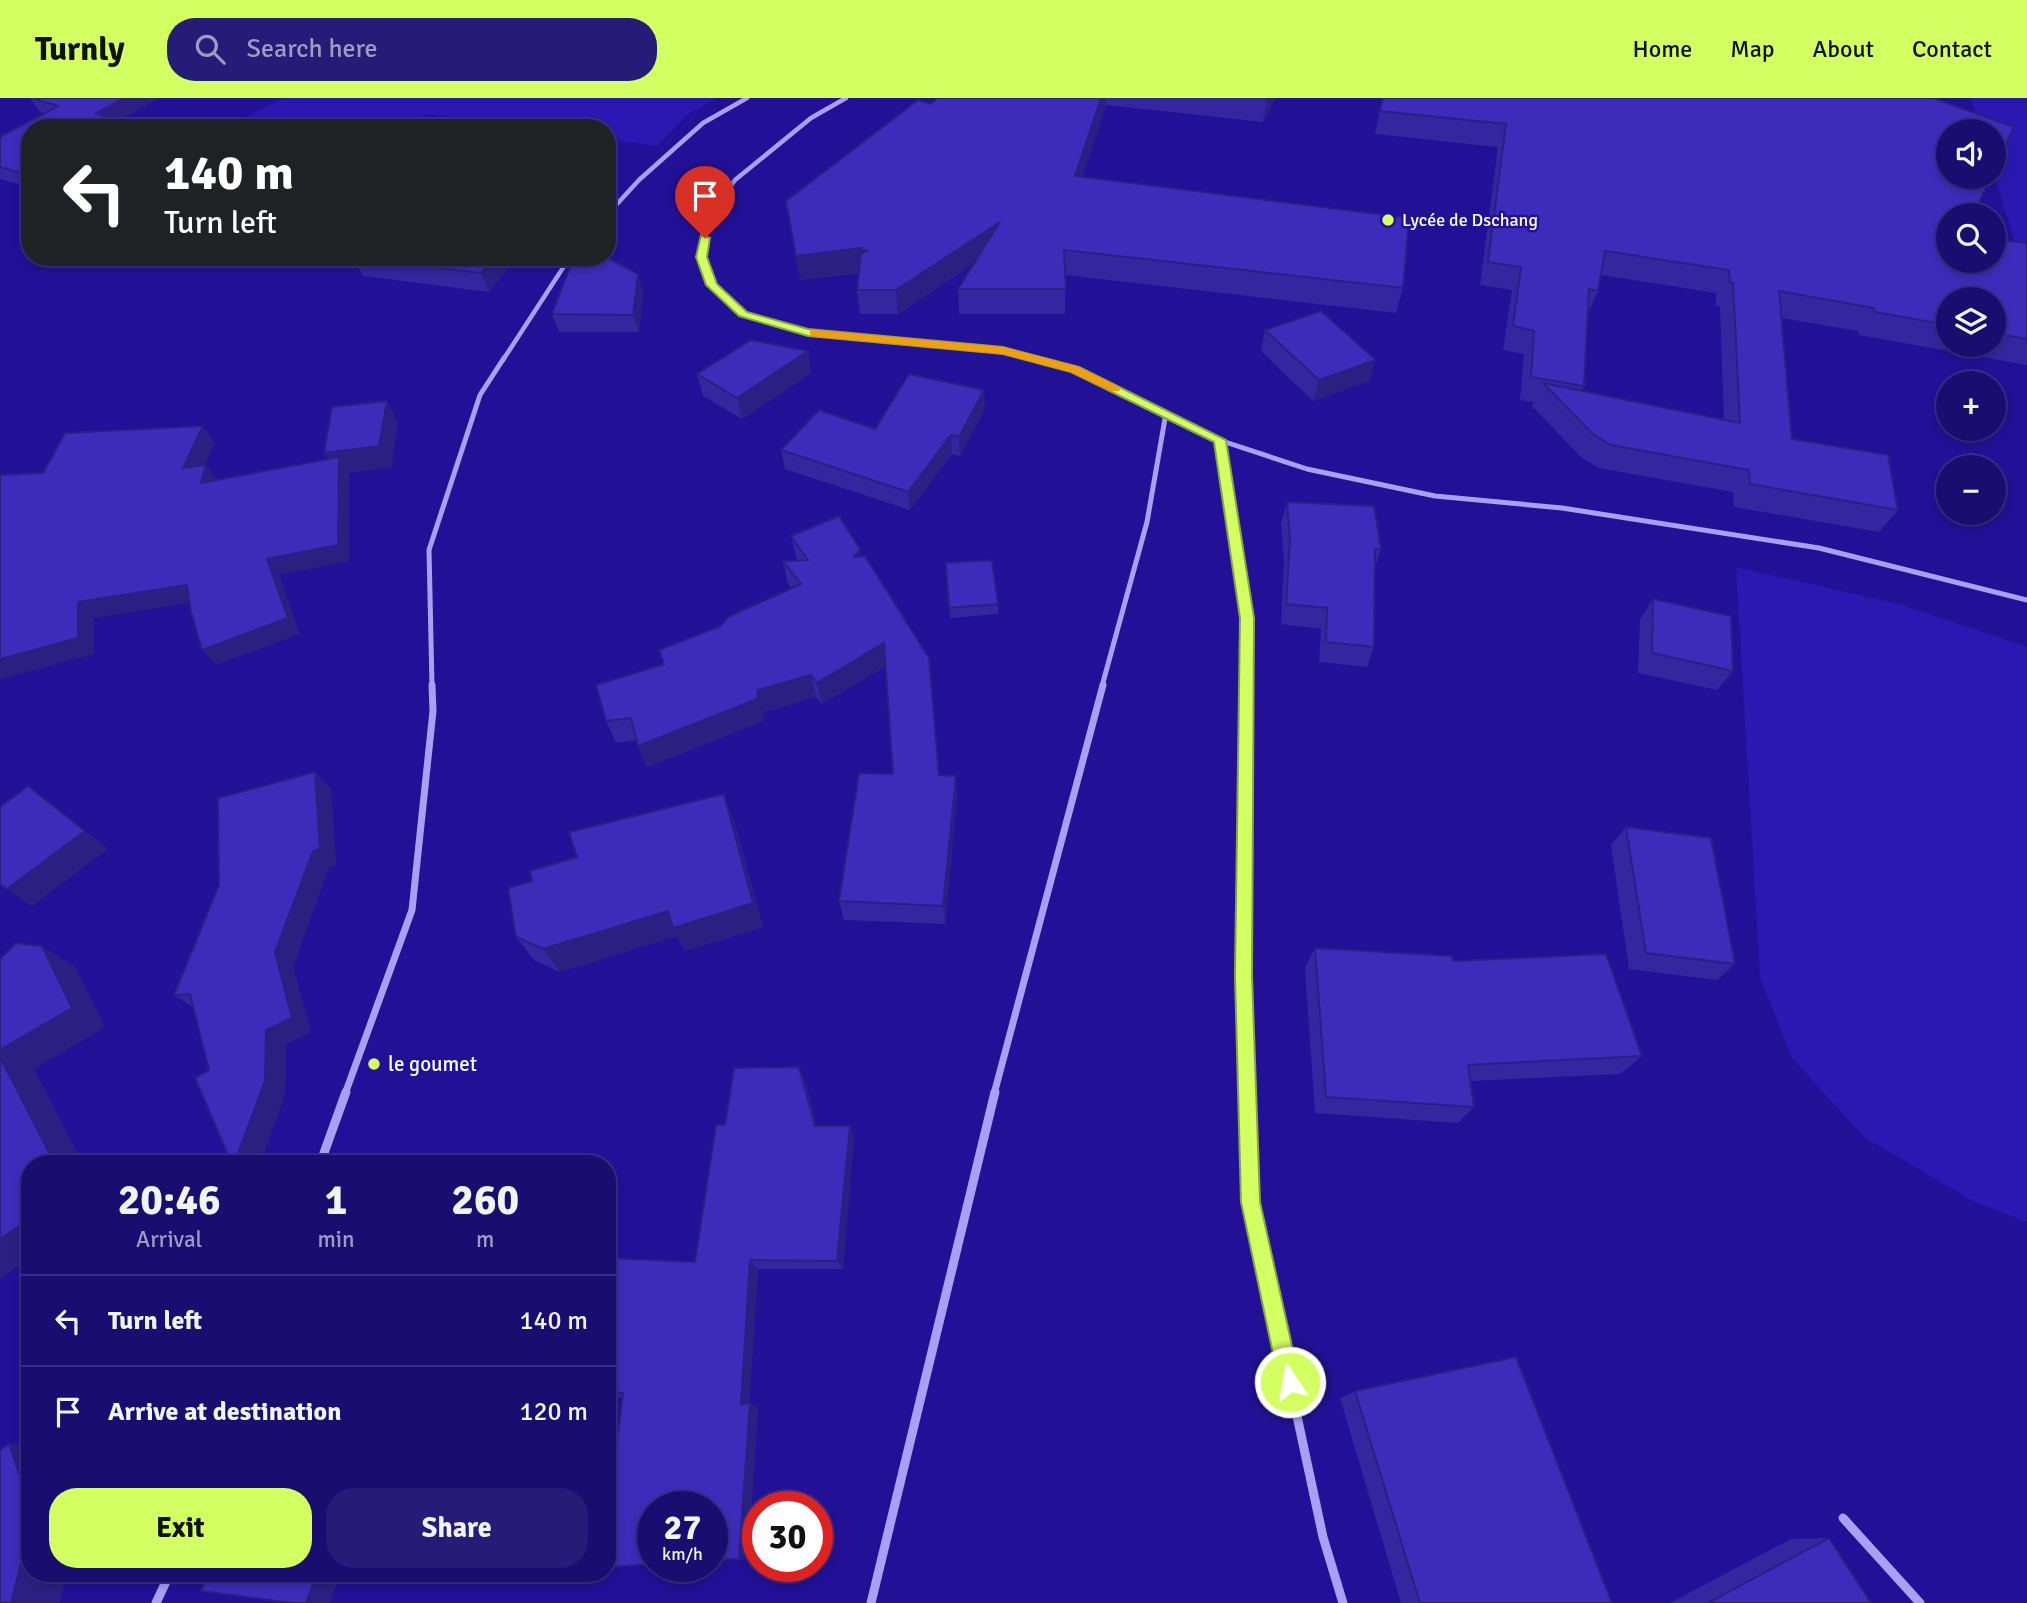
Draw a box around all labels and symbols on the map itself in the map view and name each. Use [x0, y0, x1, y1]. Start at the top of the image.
pin [675, 166, 735, 238]
place label: Lycée de Dschang [1402, 209, 1538, 231]
marker: Lycée de Dschang [1380, 212, 1396, 228]
place label: le goumet [388, 1051, 477, 1077]
marker: le goumet [366, 1056, 382, 1072]
position arrow [1253, 1345, 1327, 1419]
speed limit sign: 30 [742, 1491, 833, 1582]

